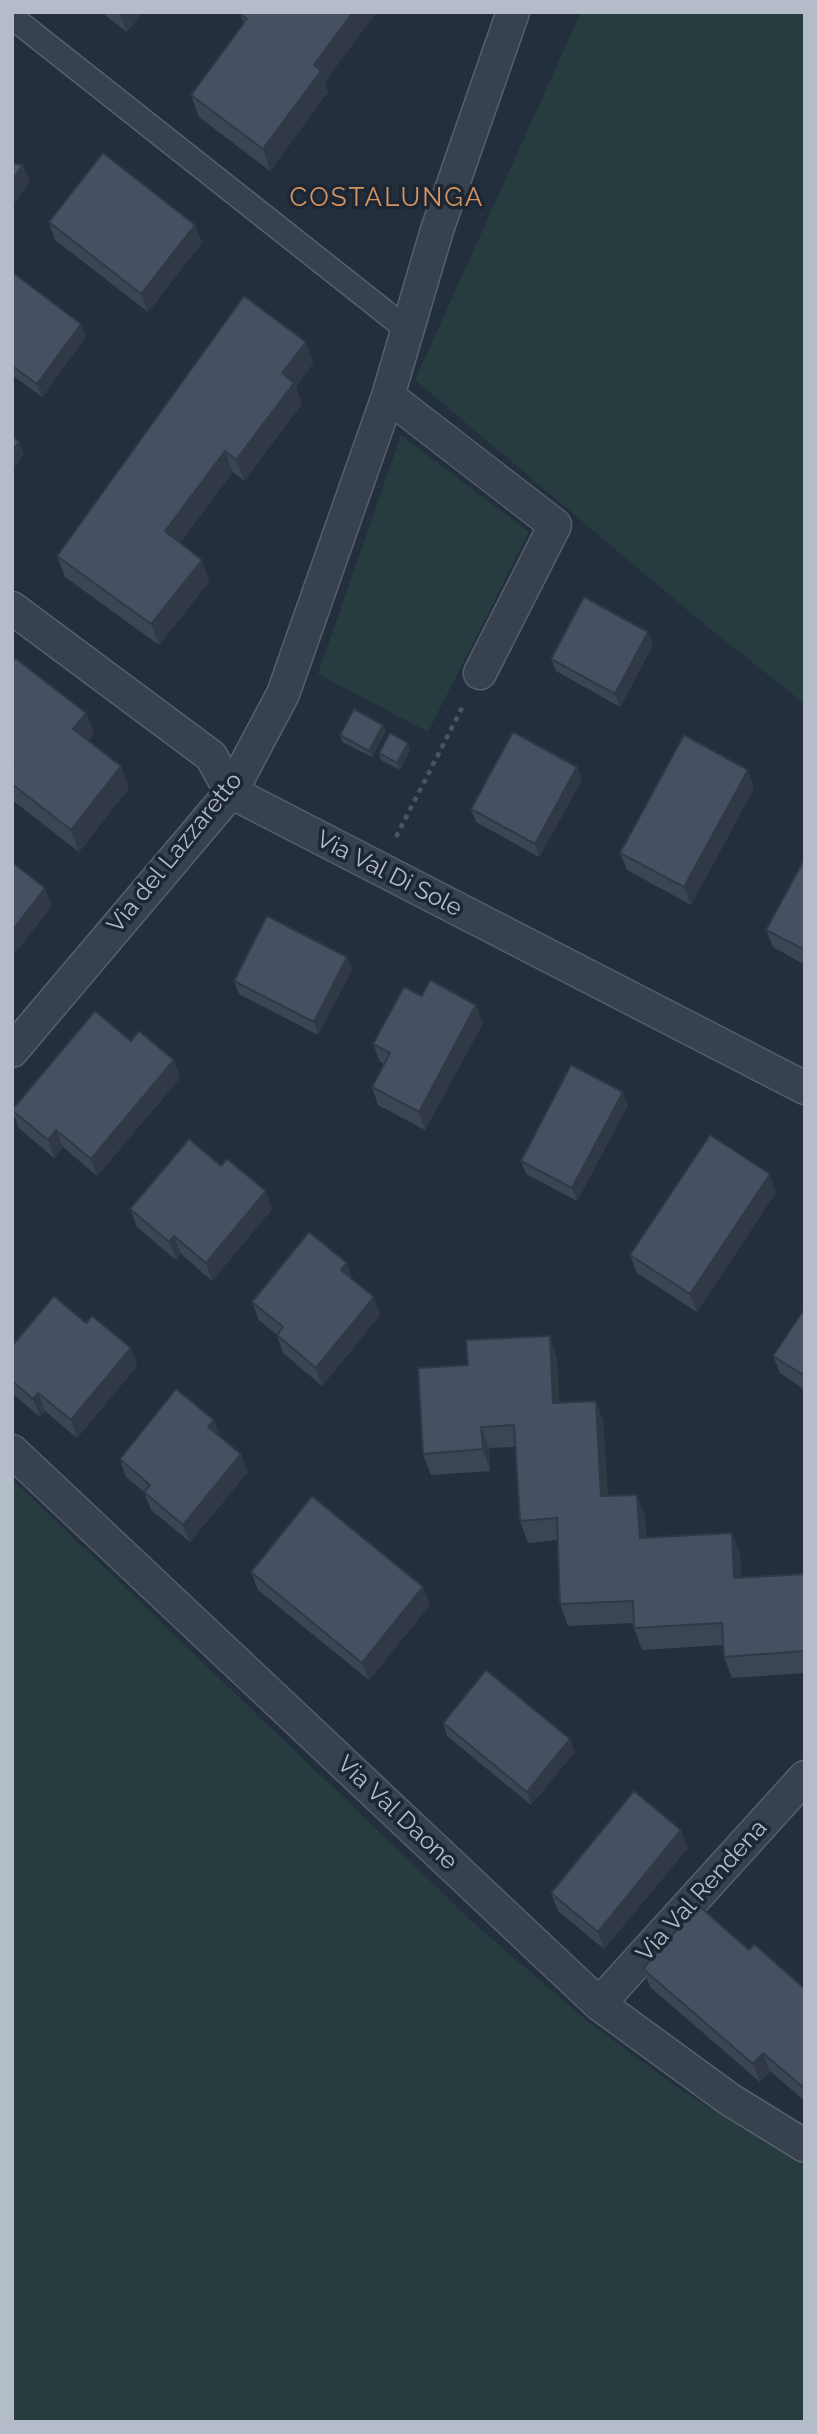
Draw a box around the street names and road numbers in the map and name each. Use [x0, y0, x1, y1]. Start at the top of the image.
street label: Via del Lazzaretto [101, 767, 249, 939]
street label: Via Val Di Sole [311, 825, 467, 923]
street label: Via Val Daone [331, 1750, 463, 1876]
street label: Via Val Rendena [631, 1814, 773, 1968]

